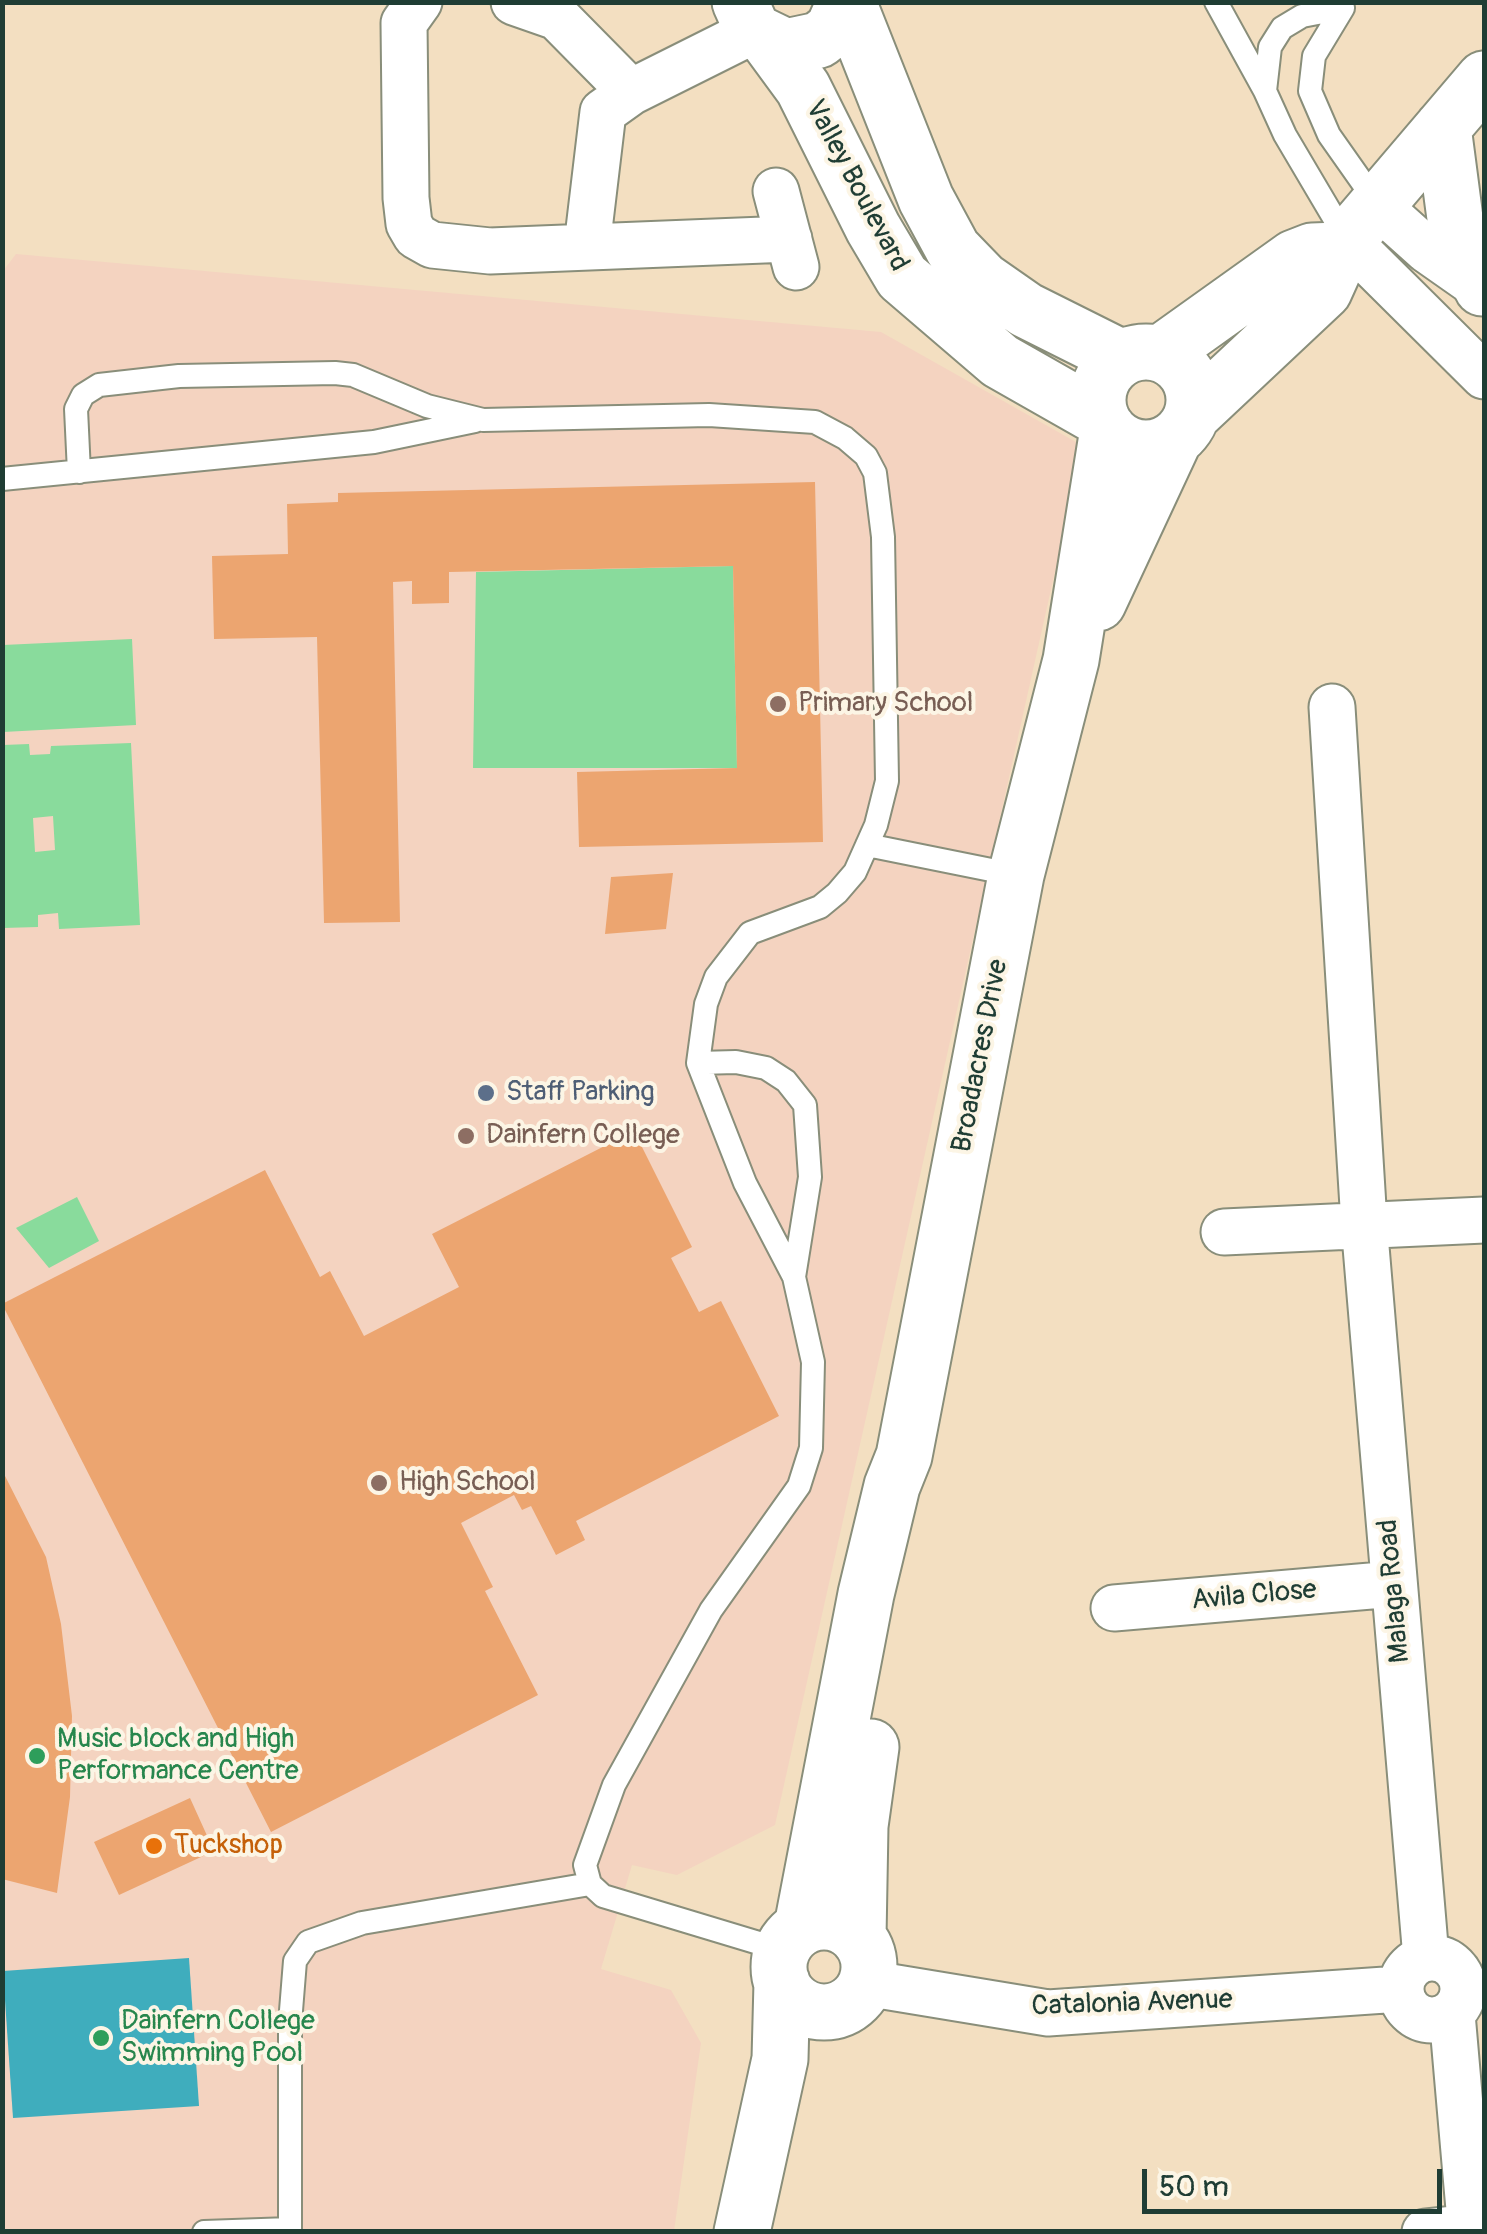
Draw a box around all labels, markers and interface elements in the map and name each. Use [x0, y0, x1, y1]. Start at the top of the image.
street label: Valley Boulevard [797, 95, 915, 277]
place label: Primary School [798, 687, 974, 721]
marker: Primary School [767, 693, 789, 715]
street label: Broadacres Drive [946, 957, 1016, 1155]
place label: Staff Parking [506, 1076, 655, 1110]
marker: Staff Parking [475, 1082, 497, 1104]
place label: Dainfern College [486, 1119, 680, 1153]
marker: Dainfern College [455, 1125, 477, 1147]
place label: High School [399, 1466, 536, 1500]
marker: High School [368, 1472, 390, 1494]
street label: Malaga Road [1372, 1518, 1418, 1664]
street label: Avila Close [1190, 1574, 1318, 1618]
place label: Music block and High Performance Centre [57, 1723, 299, 1789]
marker: Music block and High Performance Centre [26, 1745, 48, 1767]
place label: Tuckshop [174, 1829, 283, 1863]
marker: Tuckshop [143, 1835, 165, 1857]
street label: Catalonia Avenue [1031, 1984, 1233, 2024]
place label: Dainfern College Swimming Pool [121, 2005, 315, 2071]
marker: Dainfern College Swimming Pool [90, 2027, 112, 2049]
scale bar [1147, 2149, 1447, 2211]
text: 50 m [1159, 2168, 1229, 2205]

